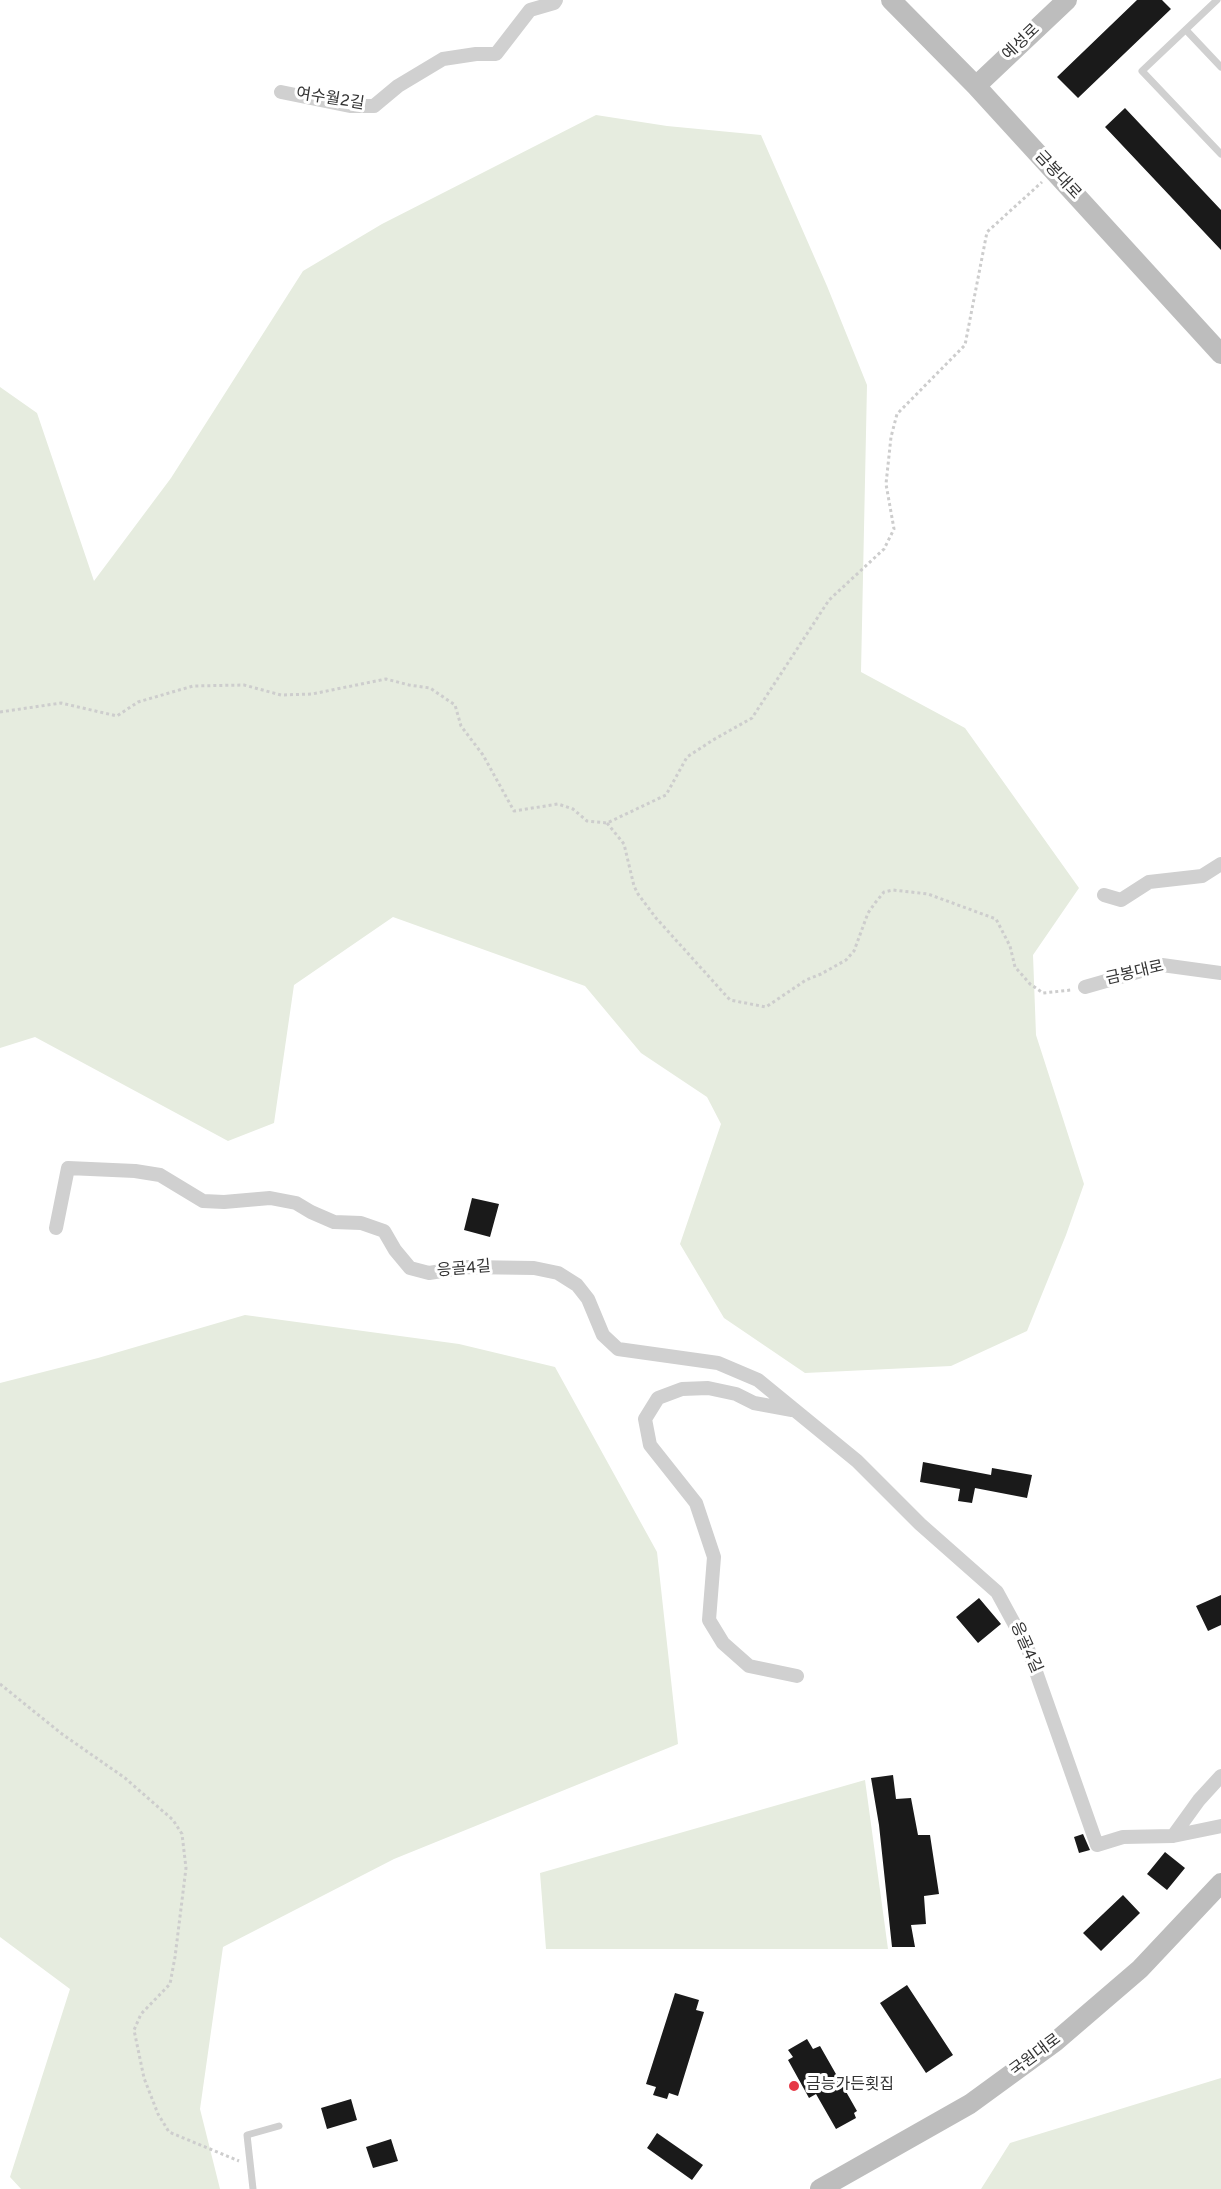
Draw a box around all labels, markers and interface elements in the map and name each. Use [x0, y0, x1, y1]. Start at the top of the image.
street label: 예성로 [999, 21, 1045, 65]
street label: 여수월2길 [295, 85, 365, 115]
street label: 금봉대로 [1030, 148, 1084, 204]
street label: 금봉대로 [1104, 958, 1166, 990]
street label: 응골4길 [436, 1258, 492, 1282]
street label: 응골4길 [1005, 1619, 1045, 1677]
street label: 국원대로 [1007, 2031, 1065, 2081]
place label: 금능가든횟집 [806, 2076, 894, 2096]
marker: 금능가든횟집 [787, 2079, 801, 2093]

